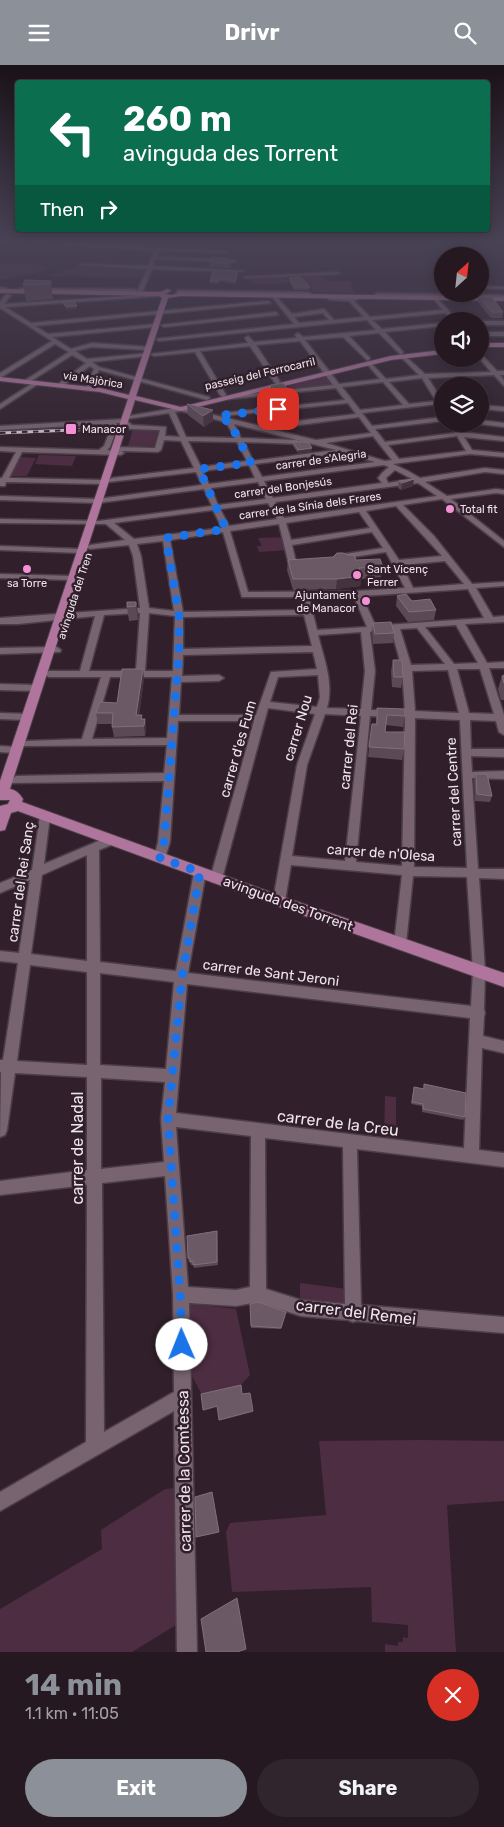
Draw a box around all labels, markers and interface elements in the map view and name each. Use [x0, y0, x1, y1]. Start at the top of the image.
icon: menu [25, 19, 53, 47]
text: Drivr [224, 19, 280, 46]
icon: search [451, 19, 479, 47]
text: 260 m [123, 98, 232, 140]
icon: left [40, 100, 105, 165]
text: avinguda des Torrent [123, 140, 338, 167]
icon: right [94, 195, 122, 223]
text: Then [40, 198, 84, 221]
north arrow [434, 247, 489, 303]
map controls [434, 247, 489, 432]
button: sound [434, 312, 489, 367]
street label: passeig del Ferrocarril [204, 355, 316, 393]
street label: via Majòrica [62, 369, 124, 391]
button: layers [434, 377, 489, 432]
pin [257, 388, 299, 430]
icon: arrive [264, 395, 292, 423]
marker: Manacor [64, 422, 78, 436]
place label: Manacor [82, 423, 127, 436]
street label: carrer de s'Alegria [275, 447, 367, 473]
street label: carrer del Bonjesús [233, 475, 333, 501]
street label: carrer de la Sínia dels Frares [238, 490, 382, 522]
marker: Total fit [444, 503, 456, 515]
place label: Total fit [460, 503, 498, 516]
street label: avinguda del Tren [55, 551, 95, 641]
marker: sa Torre [21, 563, 33, 575]
place label: Sant Vicenç Ferrer [367, 563, 428, 589]
marker: Sant Vicenç Ferrer [351, 569, 363, 581]
place label: sa Torre [7, 577, 47, 590]
place label: Ajuntament de Manacor [295, 589, 357, 615]
marker: Ajuntament de Manacor [360, 595, 372, 607]
street label: carrer Nou [280, 693, 316, 763]
street label: carrer d'es Fum [216, 698, 260, 800]
street label: carrer del Rei [336, 704, 362, 790]
street label: carrer del Centre [443, 737, 465, 847]
street label: carrer del Rei Sanç [4, 820, 38, 943]
street label: carrer de n'Olesa [326, 841, 436, 865]
street label: avinguda des Torrent [221, 873, 356, 936]
street label: carrer de Sant Jeroni [202, 956, 340, 990]
street label: carrer de Nadal [68, 1092, 87, 1204]
street label: carrer de la Creu [276, 1106, 400, 1140]
street label: carrer del Remei [295, 1295, 417, 1329]
position arrow [155, 1318, 207, 1370]
street label: carrer de la Comtessa [173, 1390, 195, 1552]
text: 14 min [25, 1667, 122, 1703]
button: close [427, 1669, 479, 1721]
text: 1.1 km · 11:05 [25, 1704, 119, 1723]
button: Exit [25, 1759, 247, 1817]
button: Share [257, 1759, 479, 1817]

